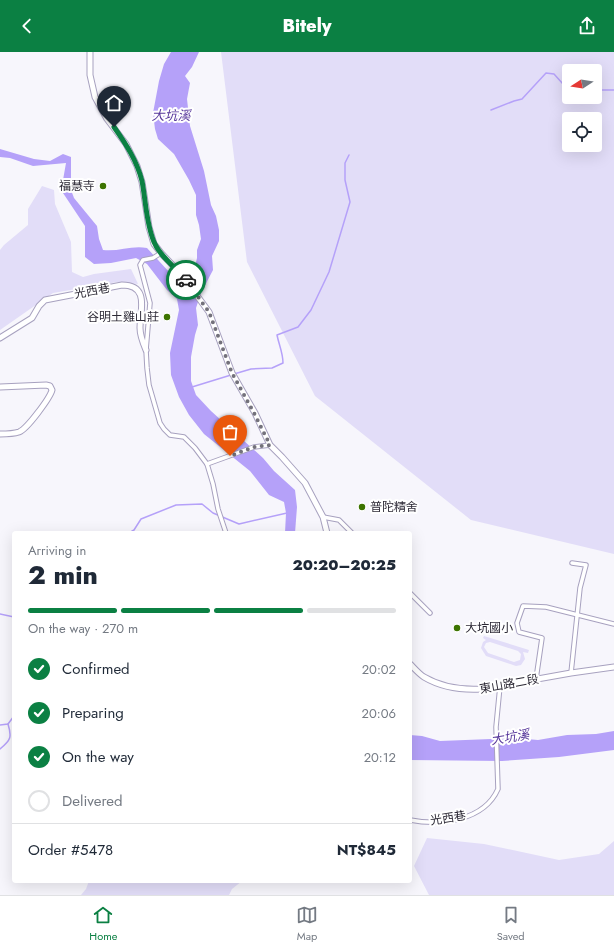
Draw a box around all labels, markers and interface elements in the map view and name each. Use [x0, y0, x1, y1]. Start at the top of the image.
text: Bitely [282, 13, 332, 39]
icon: back [16, 15, 38, 37]
icon: share [576, 15, 598, 37]
north arrow [562, 64, 602, 104]
map controls [562, 64, 602, 152]
pin [97, 86, 131, 127]
icon: home [103, 92, 125, 114]
water label: 大坑溪 [151, 106, 192, 125]
button: locate [562, 112, 602, 152]
place label: 福慧寺 [59, 177, 95, 195]
marker: 福慧寺 [98, 181, 108, 191]
courier [166, 260, 206, 300]
icon: car [175, 269, 197, 291]
street label: 光西巷 [73, 279, 111, 303]
place label: 谷明土雞山莊 [87, 308, 159, 326]
marker: 谷明土雞山莊 [162, 312, 172, 322]
pin [213, 415, 247, 456]
icon: bag [219, 421, 241, 443]
place label: 普陀精舍 [370, 498, 418, 516]
marker: 普陀精舍 [357, 502, 367, 512]
text: Arriving in [28, 541, 86, 560]
text: 20:20–20:25 [293, 554, 396, 576]
text: 2 min [28, 556, 98, 594]
text: On the way · 270 m [28, 619, 138, 638]
place label: 大坑國小 [465, 619, 513, 637]
marker: 大坑國小 [452, 623, 462, 633]
icon: check [28, 658, 50, 680]
text: Confirmed [62, 658, 130, 680]
text: 20:02 [362, 660, 396, 679]
street label: 東山路二段 [478, 670, 540, 698]
icon: check [28, 702, 50, 724]
text: Preparing [62, 702, 124, 724]
text: 20:06 [362, 704, 396, 723]
water label: 大坑溪 [489, 724, 533, 749]
icon: check [28, 746, 50, 768]
text: On the way [62, 746, 134, 768]
text: 20:12 [364, 748, 396, 767]
text: Delivered [62, 790, 123, 812]
street label: 光西巷 [429, 806, 467, 830]
text: Order #5478 [28, 839, 113, 861]
text: NT$845 [337, 839, 396, 861]
tab: Home [89, 904, 117, 944]
tab: Map [296, 904, 318, 944]
tab: Saved [497, 904, 525, 944]

